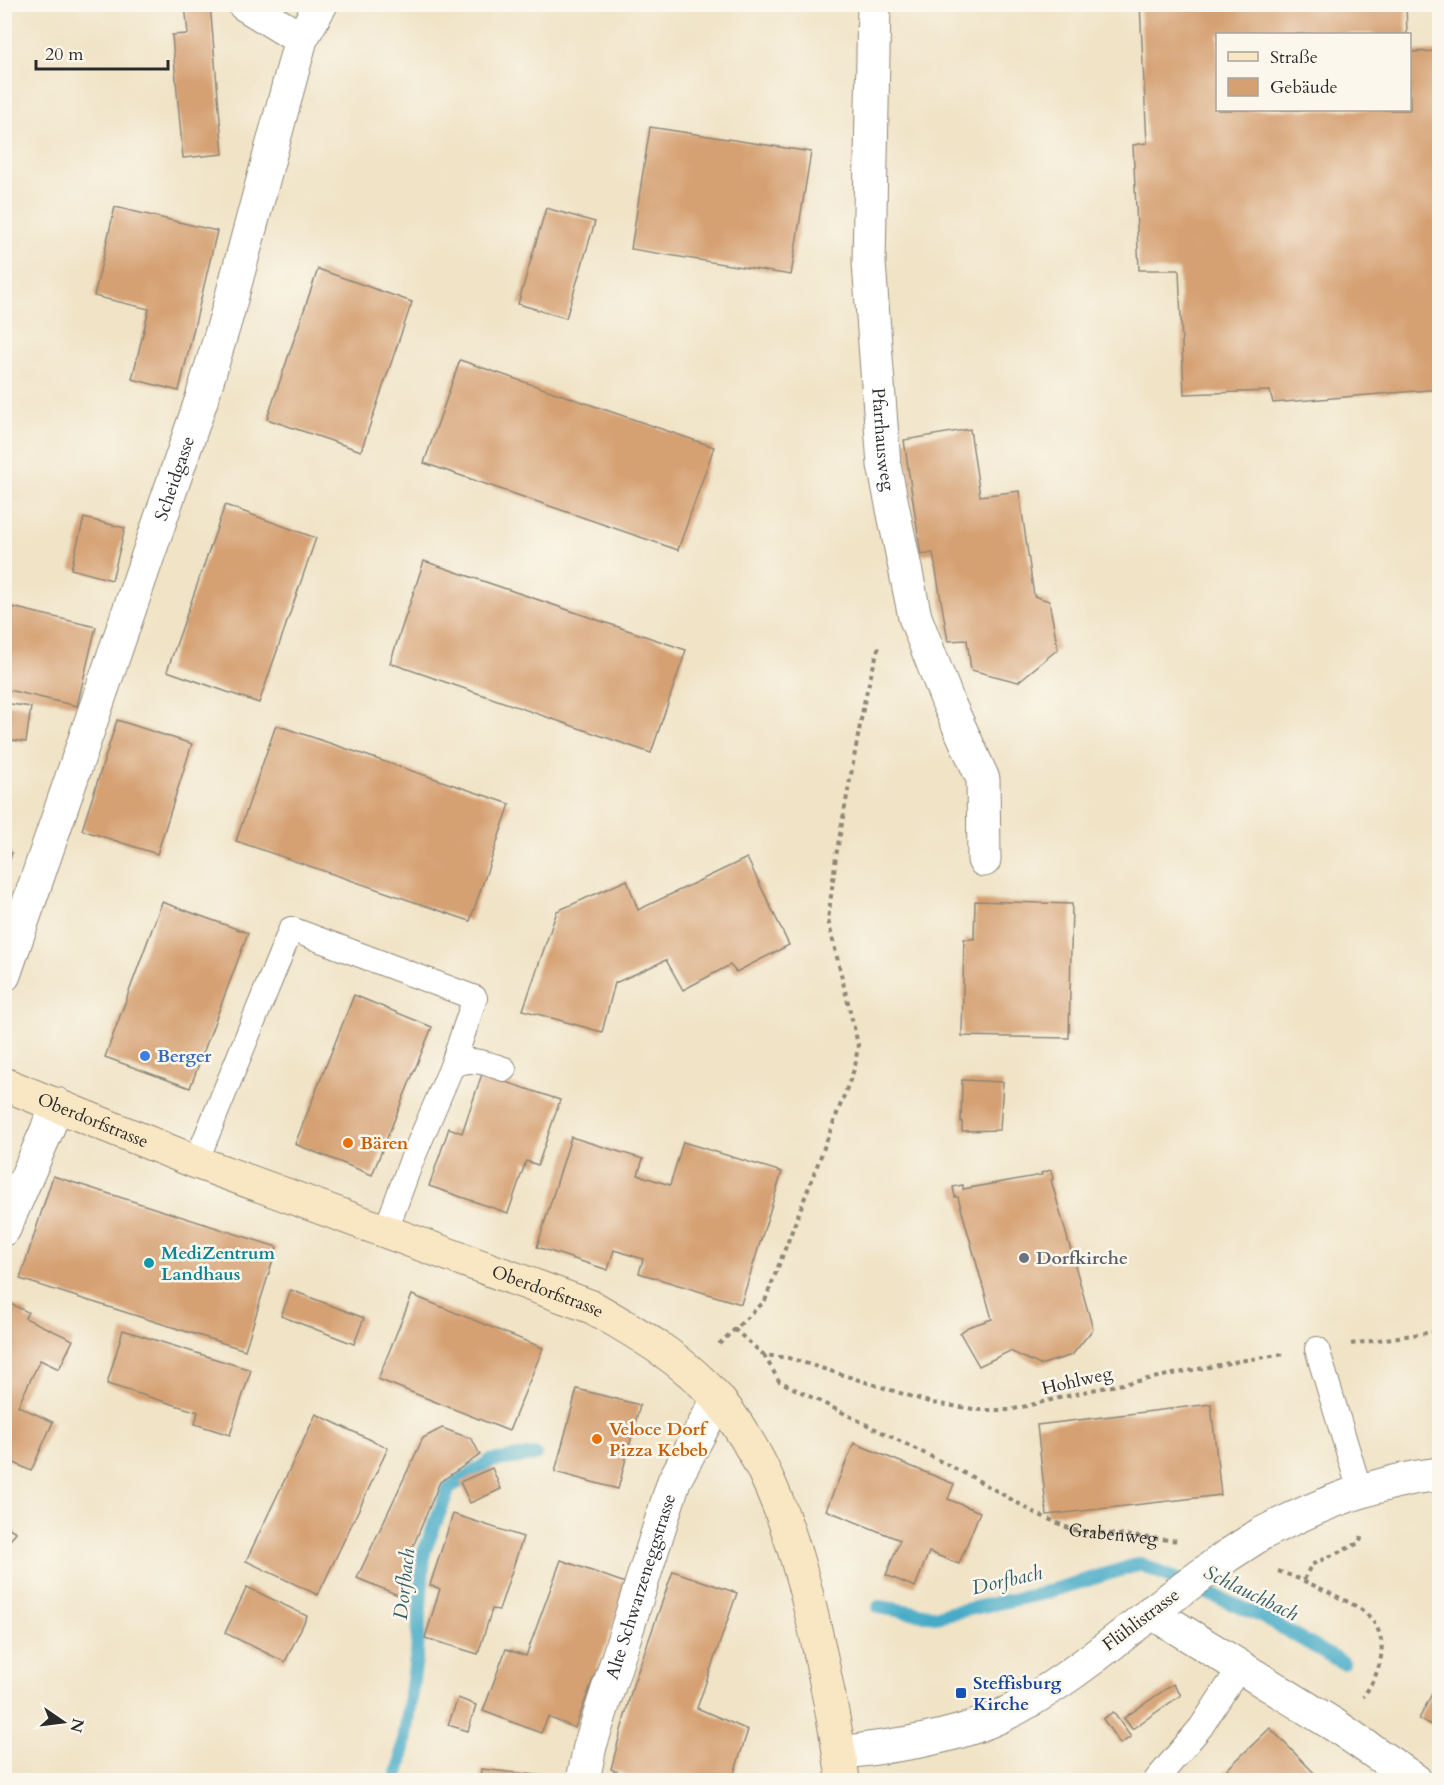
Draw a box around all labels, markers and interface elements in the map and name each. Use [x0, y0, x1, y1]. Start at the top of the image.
scale bar [36, 33, 168, 71]
legend [1216, 33, 1411, 111]
text: 20 m [45, 42, 84, 67]
text: Straße [1270, 45, 1318, 70]
text: Gebäude [1270, 75, 1338, 100]
street label: Pfarrhausweg [866, 387, 902, 494]
street label: Scheidgasse [148, 433, 201, 524]
place label: Berger [157, 1044, 212, 1069]
marker: Berger [138, 1049, 152, 1063]
street label: Oberdorfstrasse [34, 1086, 152, 1154]
place label: Bären [360, 1131, 409, 1156]
marker: Bären [341, 1136, 355, 1150]
place label: MediZentrum Landhaus [161, 1241, 276, 1287]
place label: Dorfkirche [1036, 1246, 1128, 1271]
marker: Dorfkirche [1017, 1251, 1031, 1265]
marker: MediZentrum Landhaus [142, 1256, 156, 1270]
street label: Oberdorfstrasse [488, 1259, 609, 1324]
street label: Hohlweg [1039, 1361, 1116, 1401]
place label: Veloce Dorf Pizza Kebeb [609, 1417, 709, 1463]
marker: Veloce Dorf Pizza Kebeb [590, 1432, 604, 1446]
street label: Alte Schwarzeneggstrasse [599, 1491, 682, 1682]
street label: Grabenweg [1067, 1517, 1160, 1551]
water label: Dorfbach [387, 1547, 421, 1621]
water label: Schlauchbach [1199, 1558, 1303, 1628]
water label: Dorfbach [969, 1559, 1045, 1601]
street label: Flühlistrasse [1097, 1583, 1185, 1657]
place label: Steffisburg Kirche [973, 1671, 1061, 1717]
marker: Steffisburg Kirche [954, 1686, 968, 1700]
north arrow [33, 1692, 93, 1752]
text: N [64, 1716, 89, 1735]

